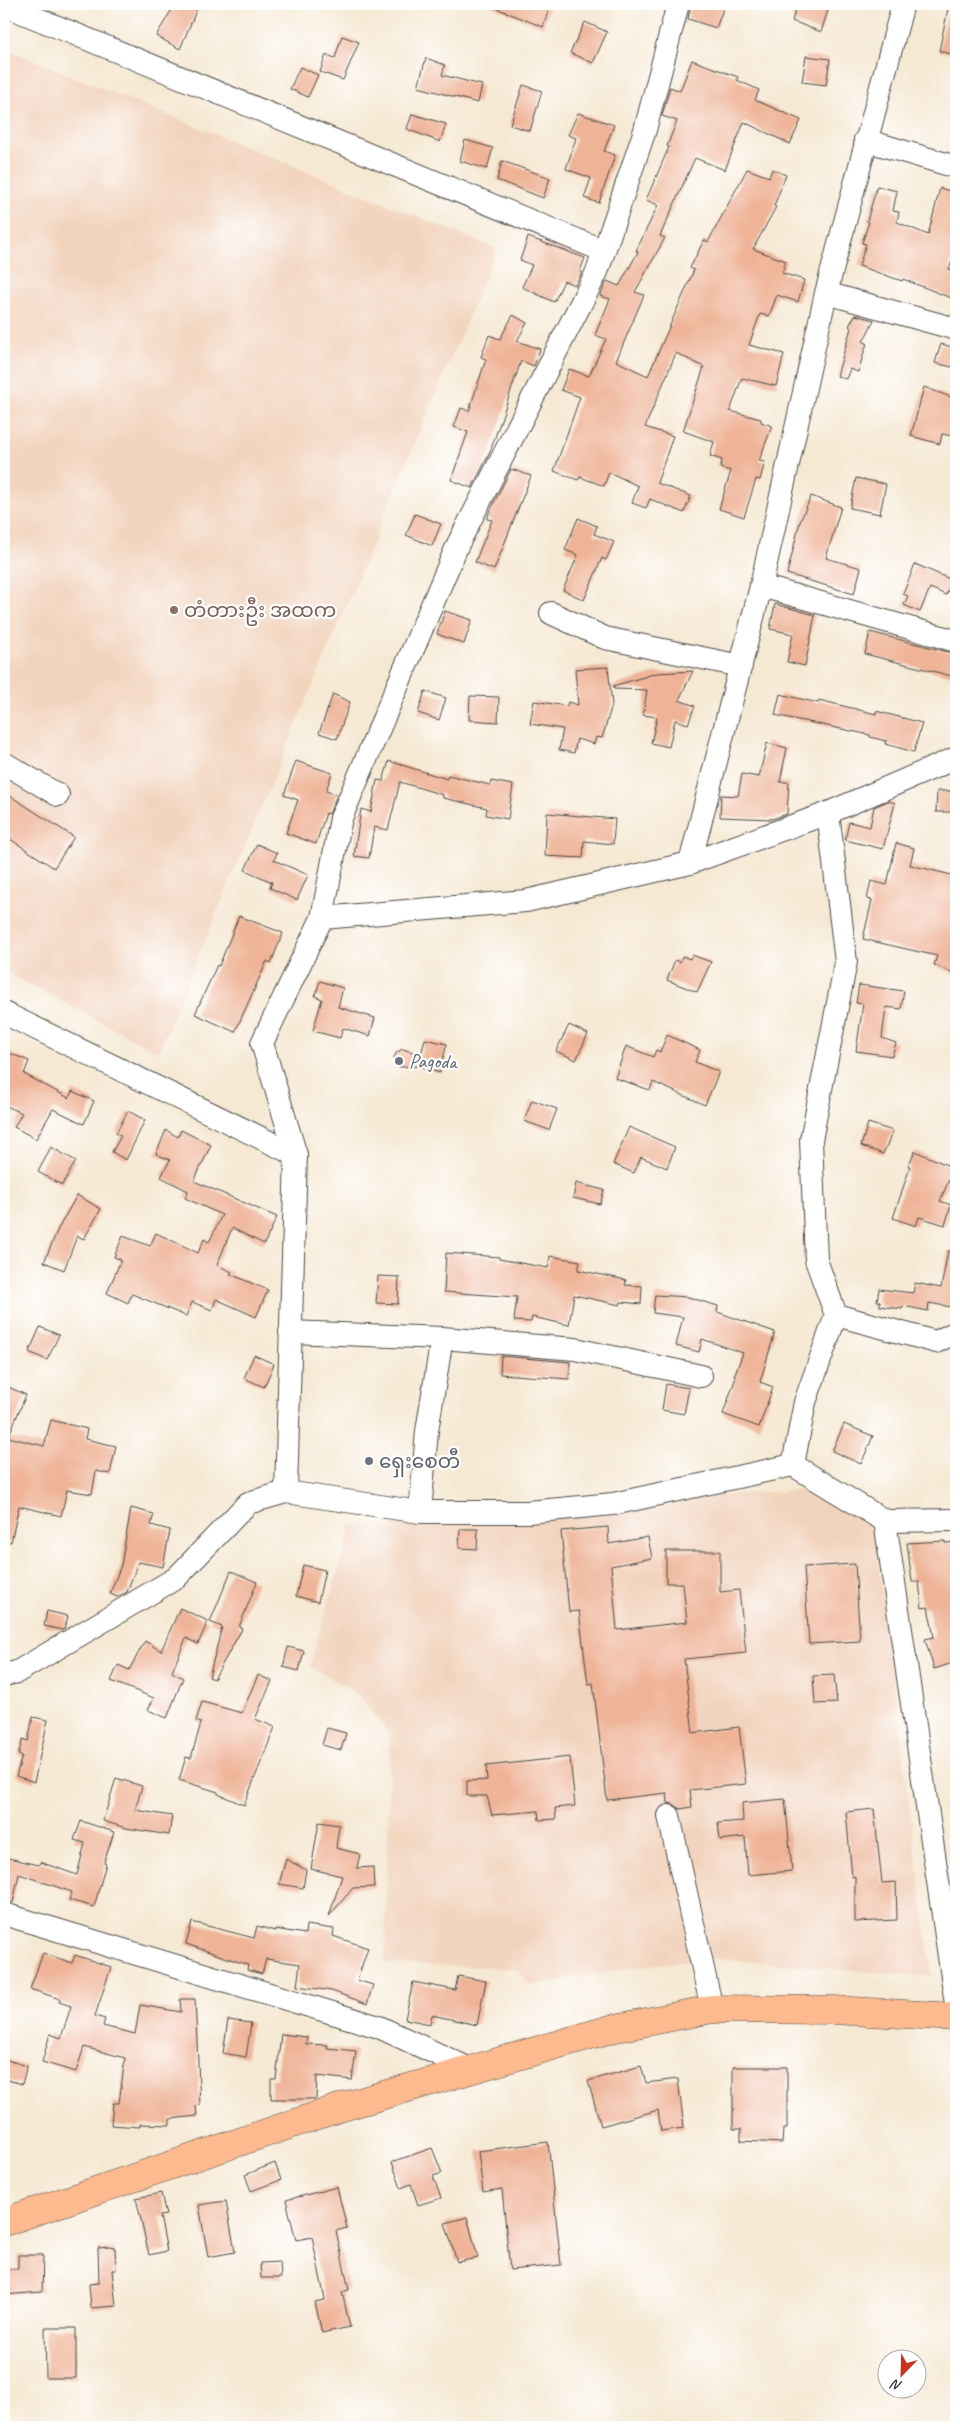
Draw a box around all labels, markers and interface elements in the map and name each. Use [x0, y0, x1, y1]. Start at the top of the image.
place label: တံတားဦး အထက [184, 597, 336, 626]
marker: တံတားဦး အထက [168, 604, 180, 616]
place label: Pagoda [409, 1049, 458, 1074]
marker: Pagoda [393, 1055, 405, 1067]
place label: ရှေးစေတီ [379, 1447, 460, 1478]
marker: ရှေးစေတီ [363, 1455, 375, 1467]
north arrow [878, 2348, 928, 2398]
text: N [888, 2375, 904, 2395]

